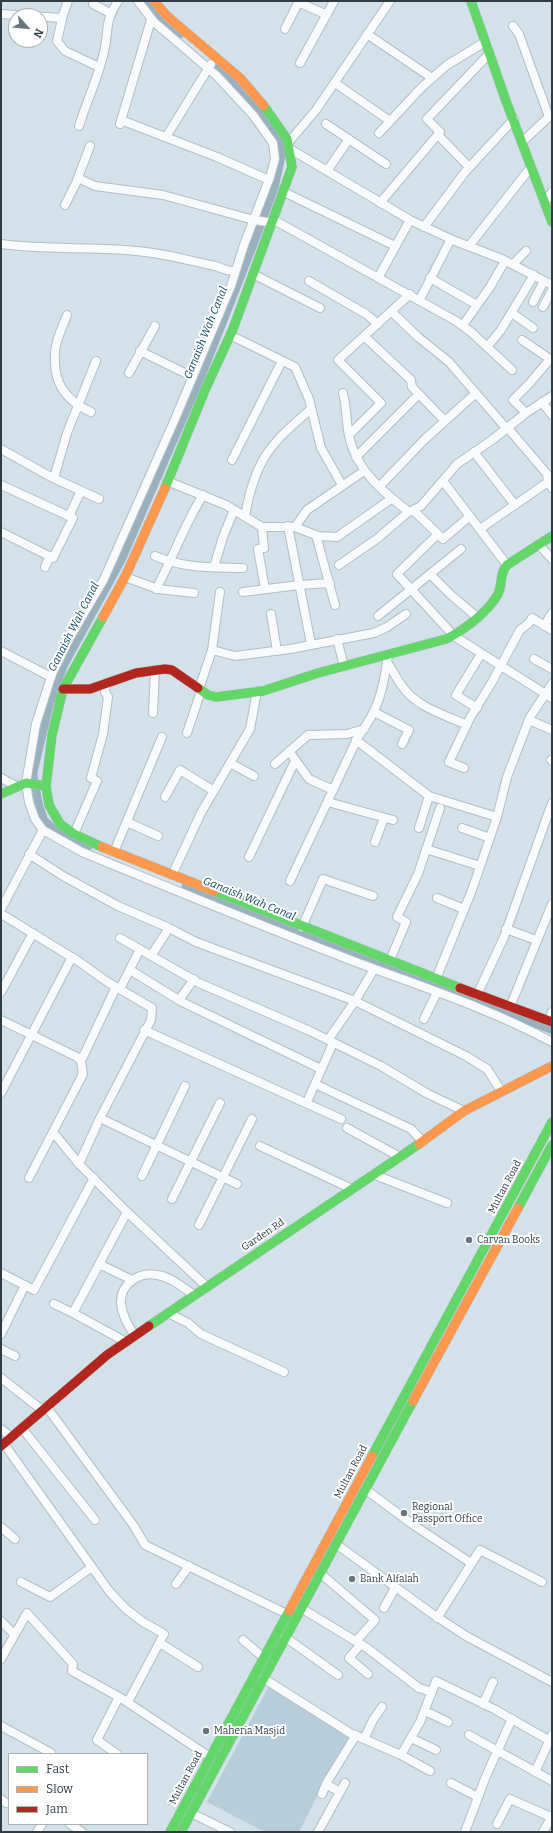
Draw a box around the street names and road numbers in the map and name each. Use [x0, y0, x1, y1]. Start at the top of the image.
street label: Multan Road [486, 1158, 524, 1216]
street label: Garden Rd [239, 1216, 287, 1254]
street label: Multan Road [332, 1443, 370, 1501]
street label: Multan Road [167, 1749, 205, 1807]

